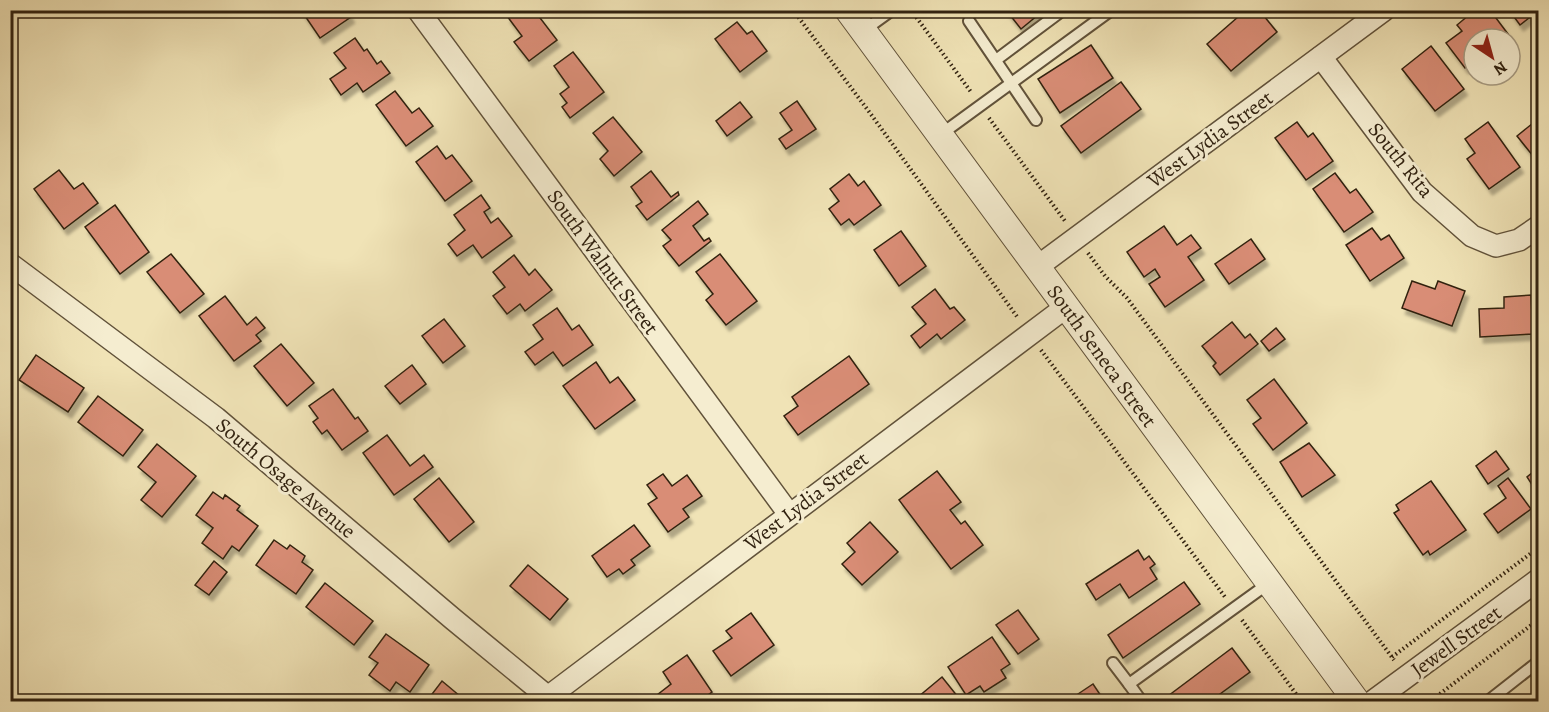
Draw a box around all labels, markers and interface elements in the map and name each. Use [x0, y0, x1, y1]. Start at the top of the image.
north arrow [1462, 27, 1522, 87]
text: N [1489, 56, 1511, 81]
street label: West Lydia Street [1141, 84, 1279, 195]
street label: South Rita [1362, 116, 1440, 204]
street label: South Walnut Street [541, 184, 665, 340]
street label: South Seneca Street [1041, 279, 1163, 433]
street label: South Osage Avenue [210, 411, 362, 545]
street label: West Lydia Street [737, 445, 874, 558]
street label: Jewell Street [1405, 599, 1507, 683]

